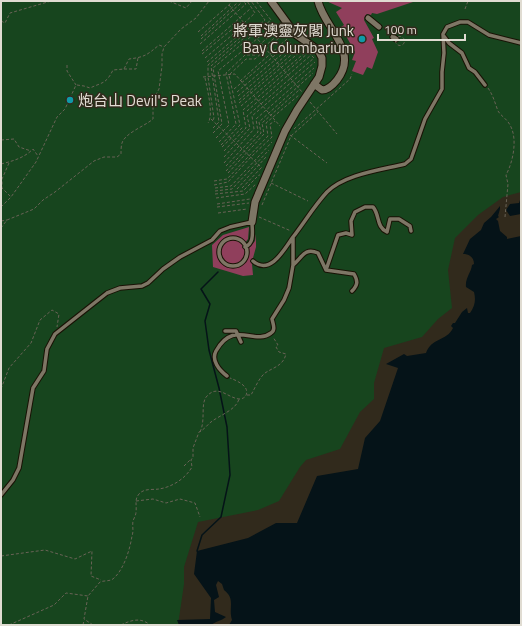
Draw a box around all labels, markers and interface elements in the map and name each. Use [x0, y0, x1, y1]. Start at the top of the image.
scale bar [378, 16, 465, 42]
place label: 將軍澳靈灰閣 Junk Bay Columbarium [233, 19, 354, 59]
text: 100 m [384, 20, 417, 39]
marker: 將軍澳靈灰閣 Junk Bay Columbarium [357, 34, 367, 44]
place label: 炮台山 Devil's Peak [78, 89, 202, 112]
marker: 炮台山 Devil's Peak [65, 95, 75, 105]

